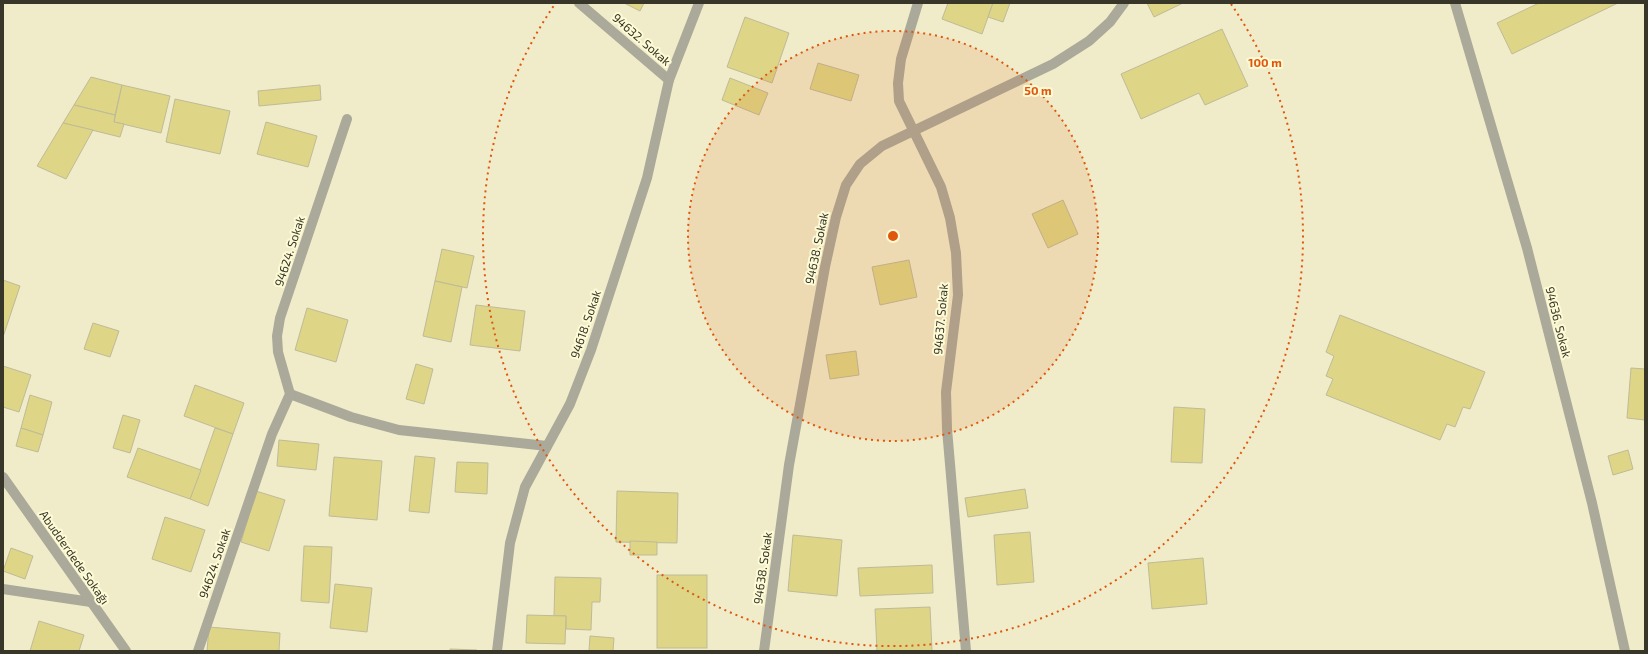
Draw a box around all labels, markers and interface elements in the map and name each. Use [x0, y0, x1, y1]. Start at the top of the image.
street label: 94632. Sokak [610, 10, 674, 68]
text: 100 m [1248, 55, 1282, 69]
text: 50 m [1024, 83, 1052, 97]
street label: 94638. Sokak [802, 211, 830, 285]
street label: 94624. Sokak [271, 214, 307, 288]
centre of rings [886, 229, 900, 243]
street label: 94637. Sokak [930, 283, 950, 355]
street label: 94636. Sokak [1543, 285, 1575, 359]
street label: 94618. Sokak [567, 288, 603, 360]
street label: Abudderdede Sokağı [37, 507, 113, 607]
street label: 94624. Sokak [195, 526, 233, 600]
street label: 94638. Sokak [750, 531, 774, 605]

